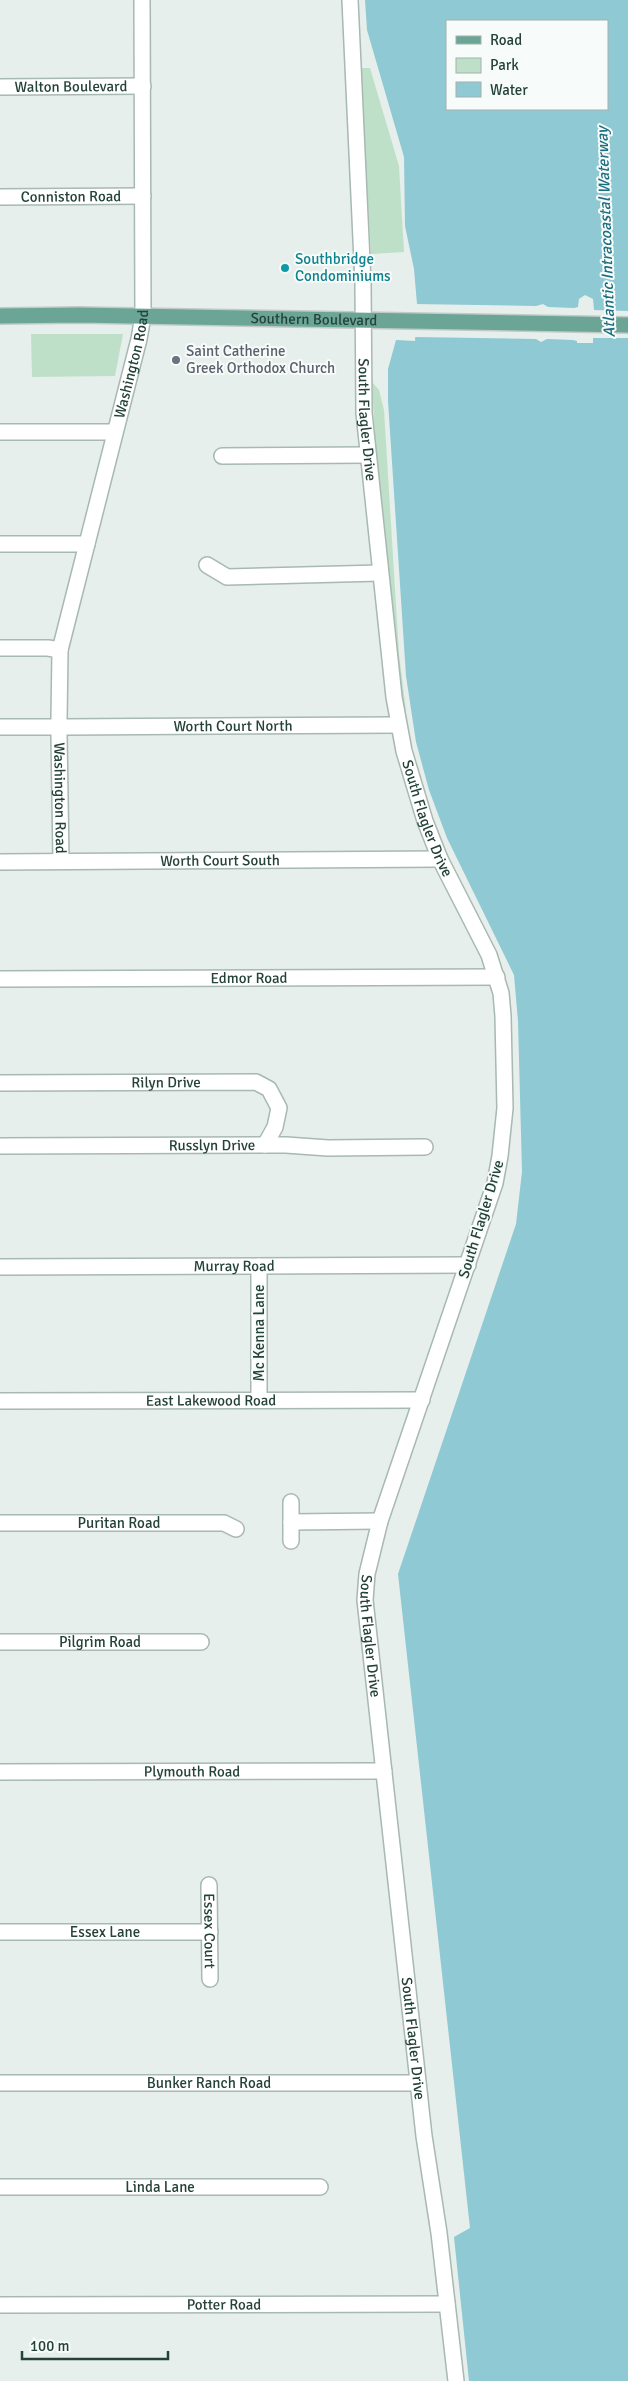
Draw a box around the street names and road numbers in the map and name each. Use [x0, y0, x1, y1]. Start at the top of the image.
street label: Walton Boulevard [14, 77, 128, 96]
street label: Conniston Road [21, 187, 121, 206]
street label: Southern Boulevard [250, 309, 378, 329]
street label: Washington Road [110, 310, 152, 420]
street label: South Flagler Drive [355, 358, 380, 482]
street label: Worth Court North [173, 717, 293, 735]
street label: Washington Road [50, 742, 70, 854]
street label: South Flagler Drive [398, 758, 457, 880]
street label: Worth Court South [160, 851, 280, 870]
street label: Edmor Road [210, 969, 288, 987]
street label: Rilyn Drive [131, 1073, 201, 1091]
street label: Russlyn Drive [169, 1136, 255, 1154]
street label: South Flagler Drive [454, 1158, 508, 1280]
street label: Murray Road [193, 1257, 275, 1275]
street label: Mc Kenna Lane [250, 1285, 268, 1381]
street label: East Lakewood Road [146, 1391, 276, 1410]
street label: Puritan Road [78, 1514, 160, 1532]
street label: South Flagler Drive [356, 1574, 385, 1698]
street label: Pilgrim Road [59, 1633, 141, 1651]
street label: Plymouth Road [144, 1762, 240, 1781]
street label: Essex Court [200, 1893, 219, 1969]
street label: Essex Lane [70, 1923, 140, 1941]
street label: South Flagler Drive [398, 1976, 429, 2101]
street label: Bunker Ranch Road [147, 2074, 271, 2092]
street label: Linda Lane [125, 2178, 195, 2196]
street label: Potter Road [187, 2295, 261, 2314]

